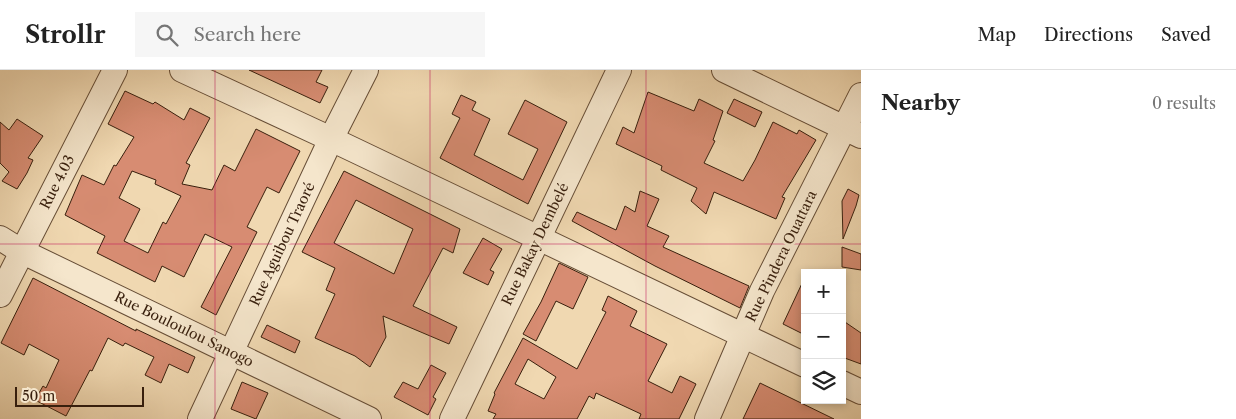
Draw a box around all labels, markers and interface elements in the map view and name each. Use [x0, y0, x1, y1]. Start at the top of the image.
search box [135, 12, 485, 57]
text: Strollr [25, 20, 105, 49]
icon: search [153, 21, 181, 49]
text: Search here [193, 23, 301, 46]
text: Map [977, 24, 1016, 46]
text: Directions [1044, 24, 1133, 46]
text: Saved [1161, 24, 1211, 46]
text: Nearby [881, 90, 960, 115]
text: 0 results [1152, 93, 1216, 113]
street label: Rue 4.03 [36, 152, 78, 212]
street label: Rue Aguibou Traoré [245, 179, 319, 309]
street label: Rue Bakay Dembelé [498, 180, 573, 308]
street label: Rue Pindera Ouattara [741, 187, 821, 325]
map controls [801, 269, 846, 404]
button: + [801, 269, 846, 314]
street label: Rue Bouloulou Sanogo [111, 287, 257, 371]
button: − [801, 314, 846, 359]
button: layers [801, 359, 846, 404]
scale bar [15, 384, 144, 407]
text: 50 m [22, 387, 55, 405]

